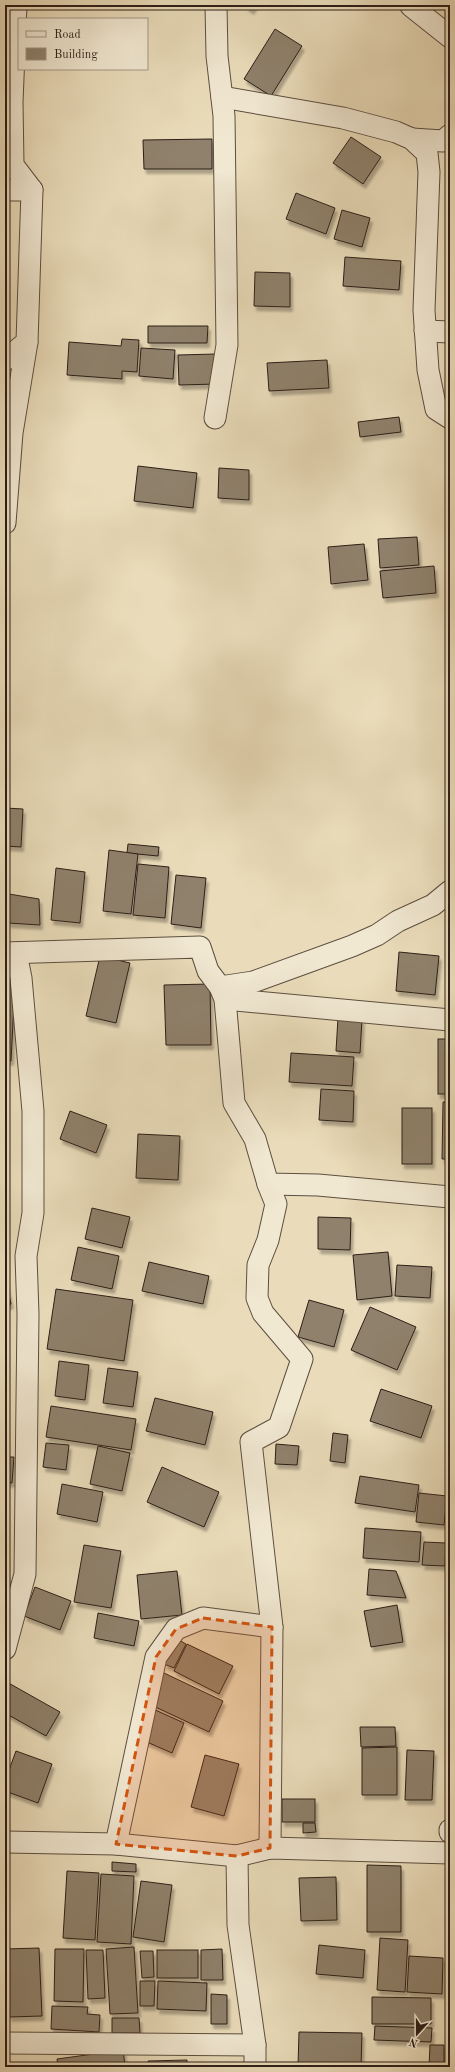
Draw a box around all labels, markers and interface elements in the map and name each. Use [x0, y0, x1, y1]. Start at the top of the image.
legend [18, 18, 148, 70]
text: Road [54, 29, 81, 41]
text: Building [54, 49, 98, 61]
north arrow [397, 2014, 437, 2054]
text: N [408, 2035, 420, 2049]

